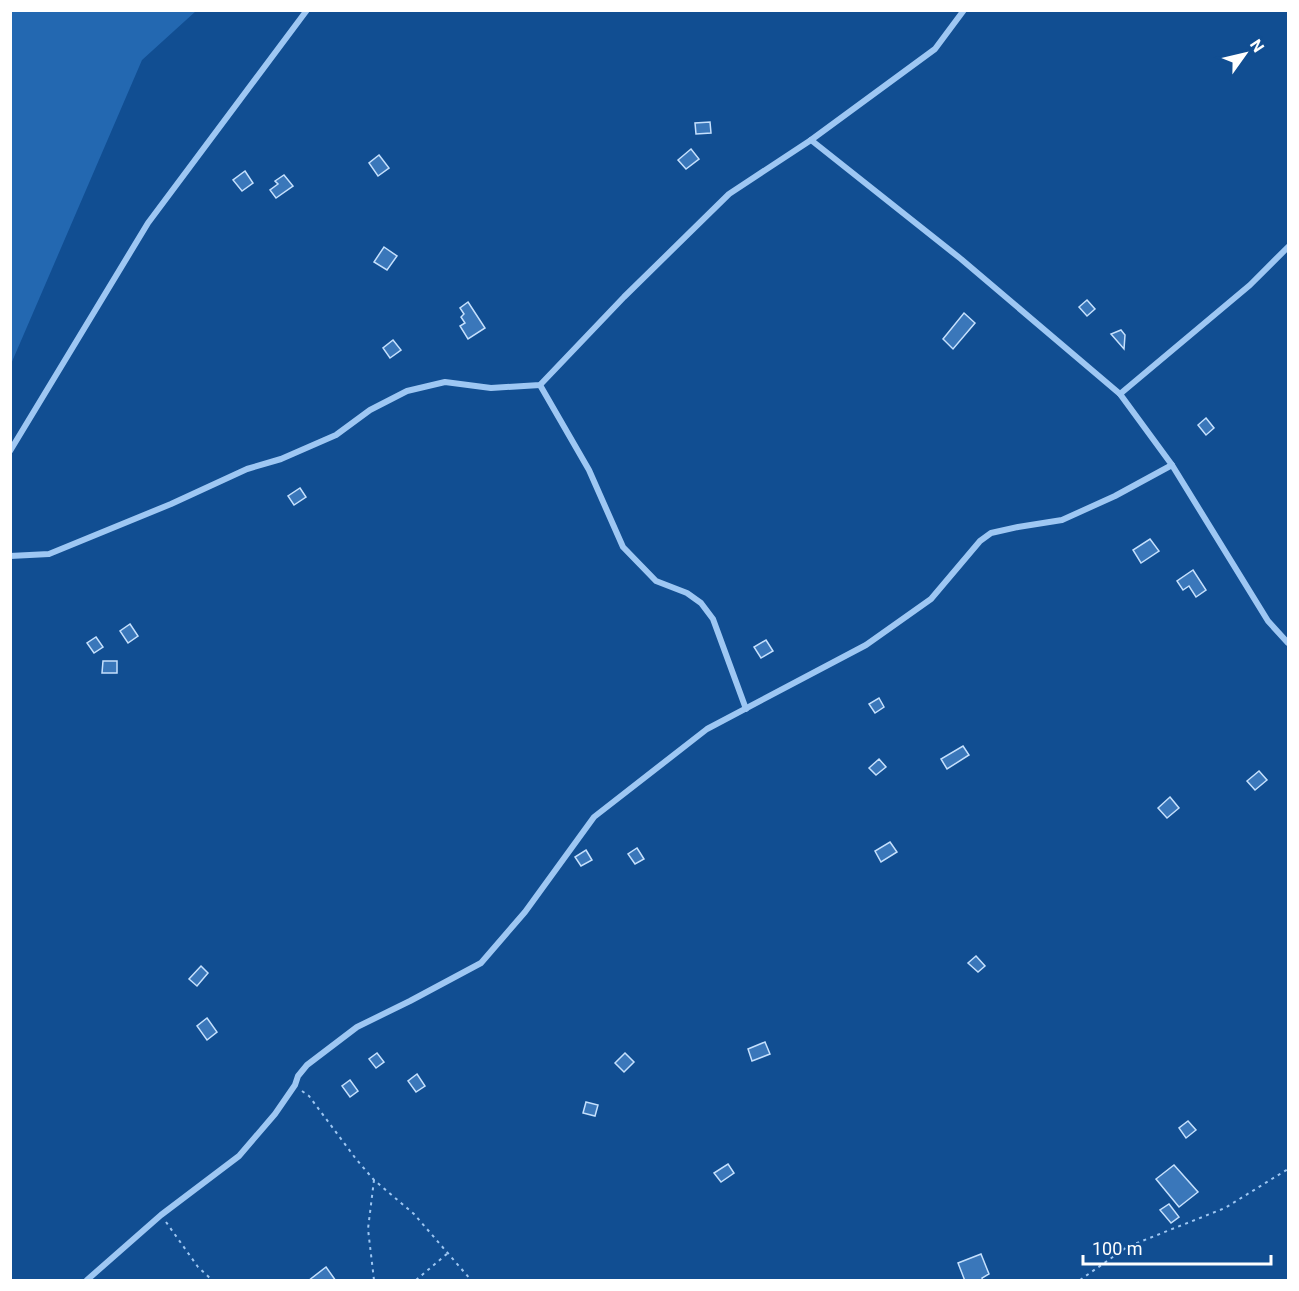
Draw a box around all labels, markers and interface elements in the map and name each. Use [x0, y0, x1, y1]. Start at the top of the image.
north arrow [1215, 24, 1275, 84]
text: N [1246, 36, 1268, 56]
scale bar [1083, 1228, 1270, 1266]
text: 100 m [1092, 1238, 1143, 1259]

